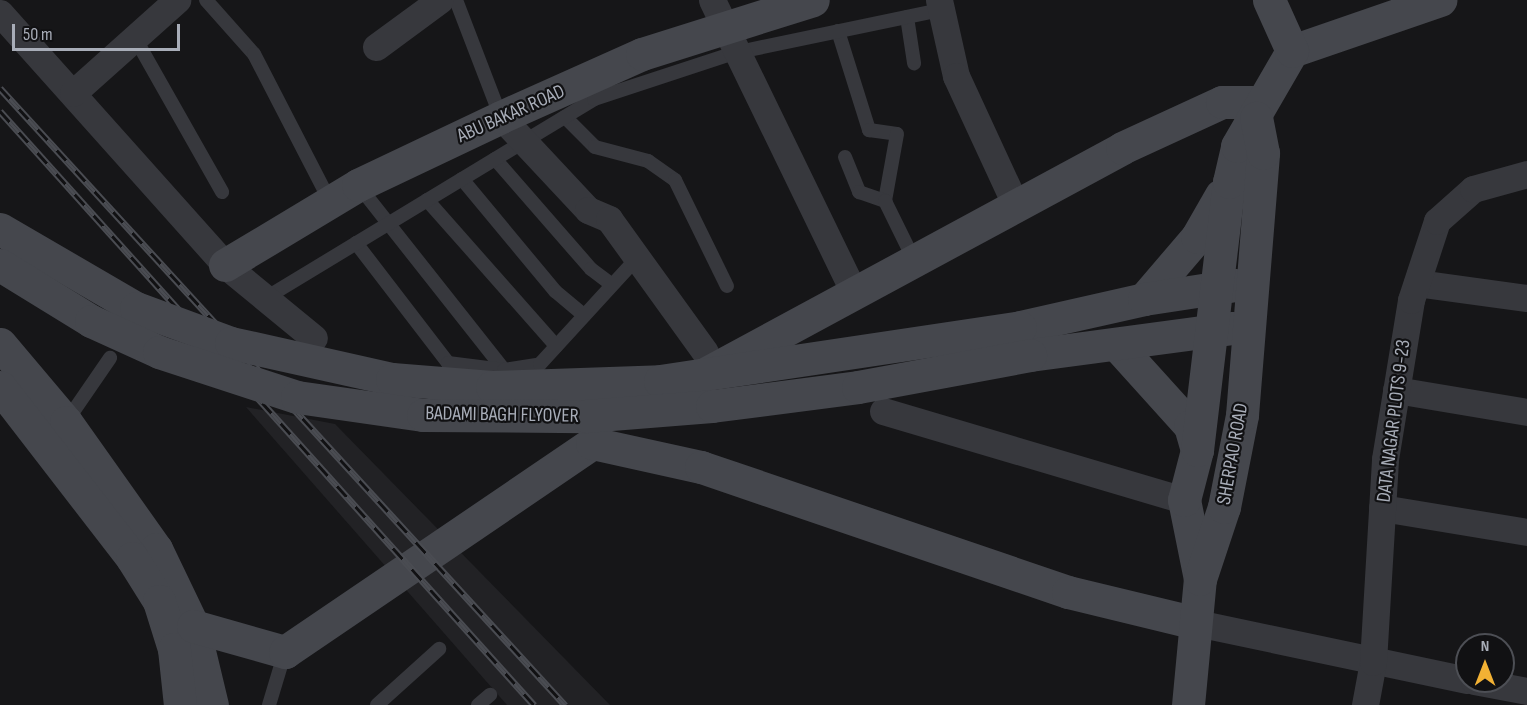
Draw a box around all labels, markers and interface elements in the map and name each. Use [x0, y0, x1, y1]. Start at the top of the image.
scale bar [15, 12, 183, 50]
text: 50 m [23, 24, 53, 45]
street label: ABU BAKAR ROAD [453, 80, 569, 148]
street label: DATA NAGAR PLOTS 9-23 [1372, 338, 1416, 504]
street label: SHERPAO ROAD [1212, 401, 1254, 507]
street label: BADAMI BAGH FLYOVER [425, 402, 579, 428]
north arrow [1455, 633, 1515, 693]
text: N [1481, 637, 1489, 656]

